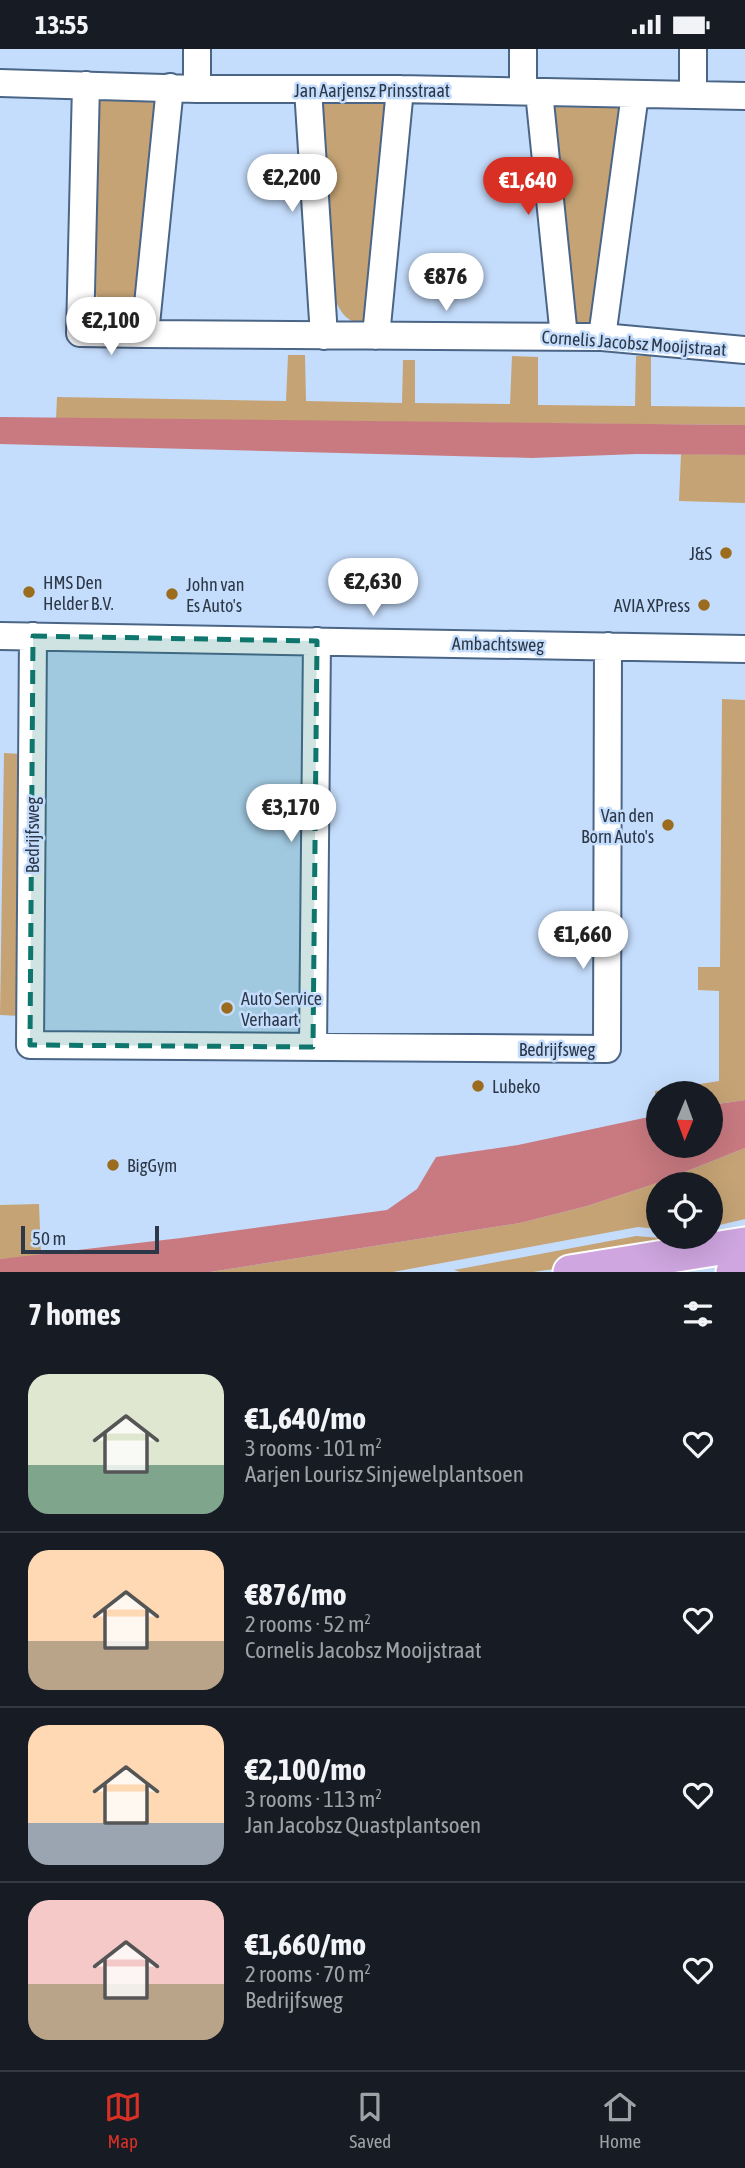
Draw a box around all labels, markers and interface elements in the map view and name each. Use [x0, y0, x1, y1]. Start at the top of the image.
text: 13:55 [35, 10, 89, 40]
street label: Jan Aarjensz Prinsstraat [294, 80, 450, 101]
pin: €2,200 [235, 155, 349, 214]
pin: €1,640 [471, 157, 585, 217]
text: €2,200 [263, 164, 321, 190]
text: €1,640 [499, 167, 557, 193]
pin: €876 [405, 253, 487, 313]
text: €876 [425, 263, 467, 289]
pin: €2,100 [54, 297, 168, 357]
text: €2,100 [82, 307, 140, 333]
street label: Cornelis Jacobsz Mooijstraat [541, 326, 727, 360]
place label: J&S [689, 543, 712, 564]
marker: J&S [718, 545, 734, 561]
pin: €2,630 [316, 559, 430, 618]
text: €2,630 [344, 568, 402, 594]
place label: HMS Den Helder B.V. [43, 572, 114, 614]
place label: John van Es Auto's [186, 574, 244, 616]
marker: HMS Den Helder B.V. [21, 584, 37, 600]
marker: John van Es Auto's [164, 586, 180, 602]
place label: AVIA XPress [614, 595, 690, 616]
marker: AVIA XPress [696, 597, 712, 613]
street label: Ambachtsweg [452, 633, 544, 655]
pin: €3,170 [234, 785, 348, 844]
text: €3,170 [262, 794, 320, 820]
street label: Bedrijfsweg [22, 796, 43, 873]
place label: Van den Born Auto's [581, 805, 654, 847]
marker: Van den Born Auto's [660, 817, 676, 833]
pin: €1,660 [526, 911, 640, 971]
text: €1,660 [554, 921, 612, 947]
place label: Auto Service Verhaart [241, 988, 322, 1030]
marker: Auto Service Verhaart [219, 1000, 235, 1016]
street label: Bedrijfsweg [519, 1039, 596, 1060]
place label: Lubeko [492, 1076, 540, 1097]
marker: Lubeko [470, 1078, 486, 1094]
north arrow [646, 1081, 723, 1159]
map controls [646, 1081, 723, 1249]
place label: BigGym [127, 1155, 177, 1176]
marker: BigGym [105, 1157, 121, 1173]
button: locate [646, 1172, 723, 1249]
scale bar [21, 1223, 159, 1255]
text: 50 m [32, 1227, 66, 1249]
icon: filters [679, 1295, 717, 1333]
text: 7 homes [28, 1297, 121, 1331]
text: €1,640/mo [245, 1401, 366, 1435]
icon: home [84, 1402, 168, 1486]
icon: heart [679, 1425, 717, 1463]
text: 3 rooms · 101 m² [245, 1435, 382, 1461]
text: Aarjen Lourisz Sinjewelplantsoen [245, 1461, 524, 1487]
text: €876/mo [245, 1577, 347, 1611]
icon: home [84, 1578, 168, 1662]
icon: heart [679, 1601, 717, 1639]
text: 2 rooms · 52 m² [245, 1611, 371, 1637]
text: Cornelis Jacobsz Mooijstraat [245, 1637, 482, 1663]
text: €2,100/mo [245, 1752, 366, 1786]
icon: home [84, 1753, 168, 1837]
icon: heart [679, 1776, 717, 1814]
text: 3 rooms · 113 m² [245, 1786, 382, 1812]
text: Jan Jacobsz Quastplantsoen [245, 1812, 481, 1838]
text: €1,660/mo [245, 1927, 366, 1961]
icon: home [84, 1928, 168, 2012]
icon: heart [679, 1951, 717, 1989]
text: 2 rooms · 70 m² [245, 1961, 371, 1987]
text: Bedrijfsweg [245, 1987, 343, 2013]
tab: Map [104, 2088, 142, 2152]
tab: Saved [349, 2088, 391, 2152]
tab: Home [599, 2088, 641, 2152]

